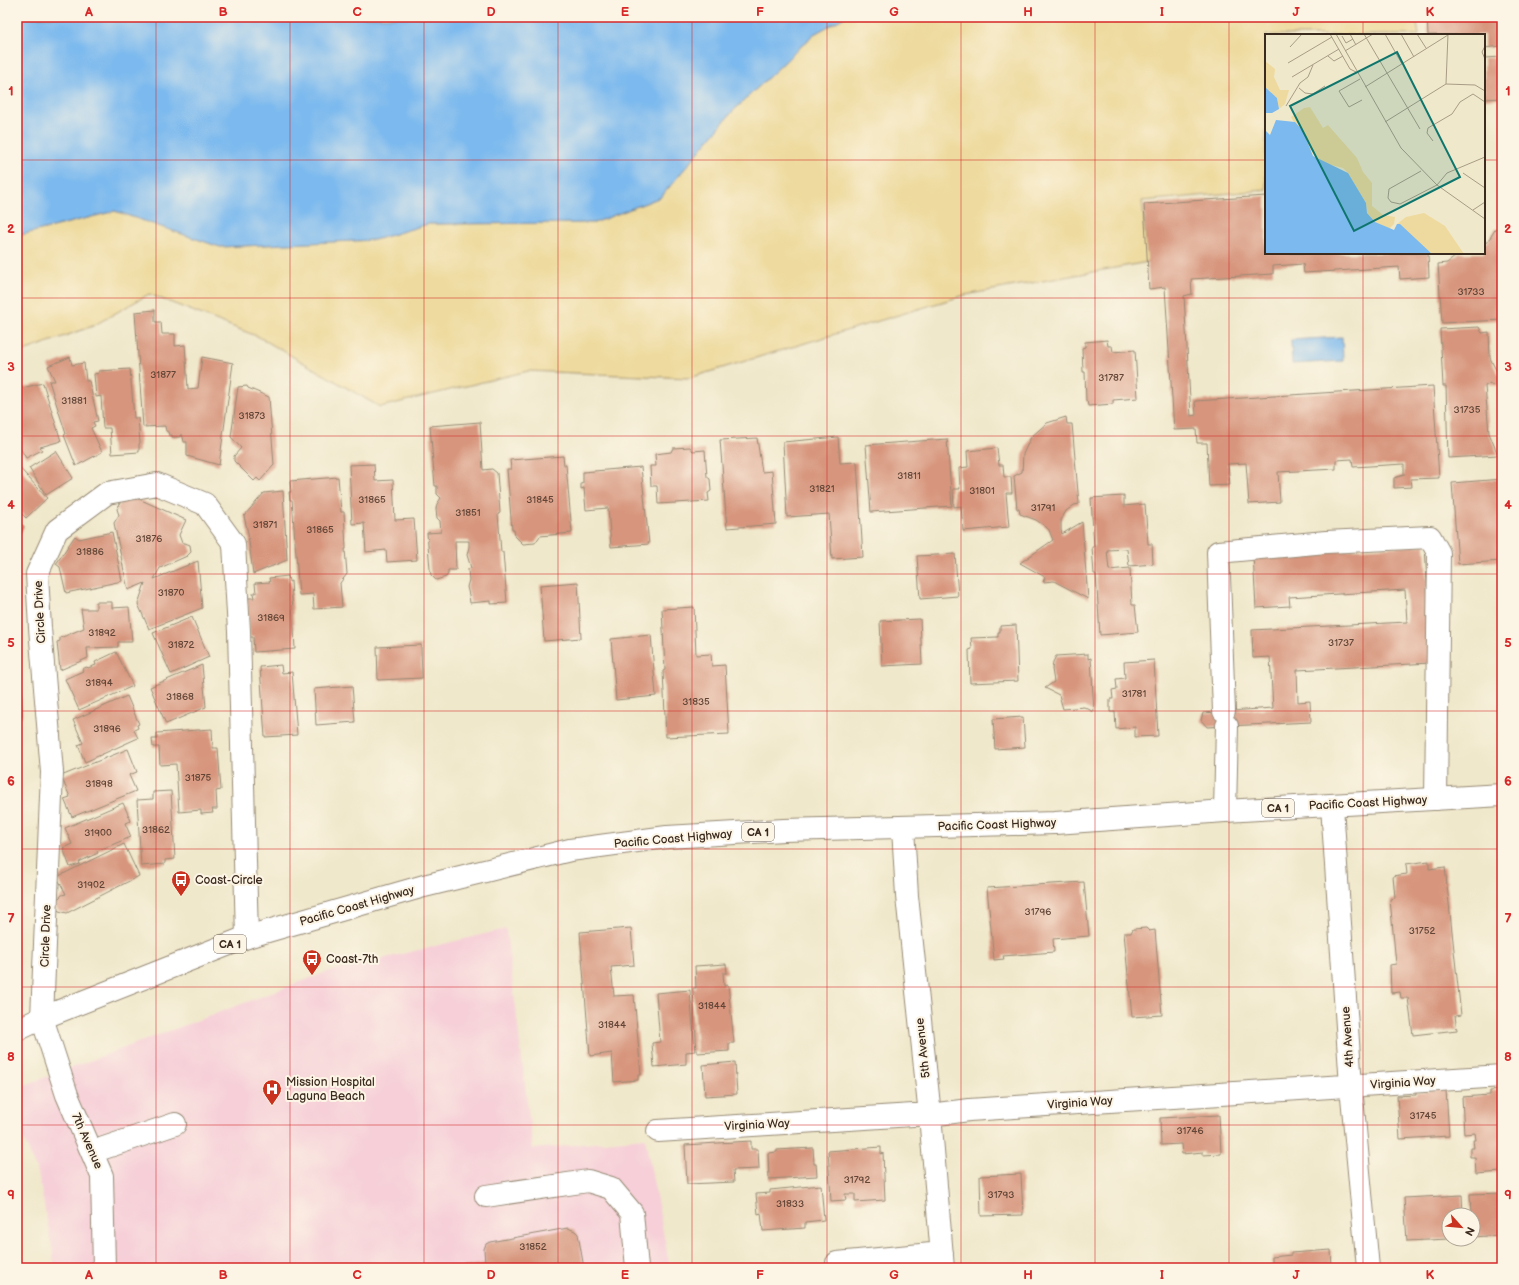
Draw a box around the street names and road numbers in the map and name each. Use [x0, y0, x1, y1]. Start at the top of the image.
street label: Circle Drive [31, 580, 49, 644]
street label: Pacific Coast Highway [1308, 792, 1428, 814]
road number: CA 1 [1262, 799, 1294, 817]
street label: Pacific Coast Highway [937, 815, 1057, 835]
road number: CA 1 [742, 823, 774, 841]
street label: Pacific Coast Highway [613, 826, 733, 852]
street label: Pacific Coast Highway [298, 882, 417, 930]
street label: Circle Drive [37, 904, 55, 968]
road number: CA 1 [214, 935, 246, 953]
street label: 4th Avenue [1338, 1006, 1358, 1068]
street label: 5th Avenue [912, 1017, 934, 1079]
street label: Virginia Way [1370, 1073, 1437, 1093]
street label: Virginia Way [1047, 1093, 1114, 1113]
street label: 7th Avenue [68, 1111, 106, 1171]
street label: Virginia Way [724, 1116, 791, 1134]

